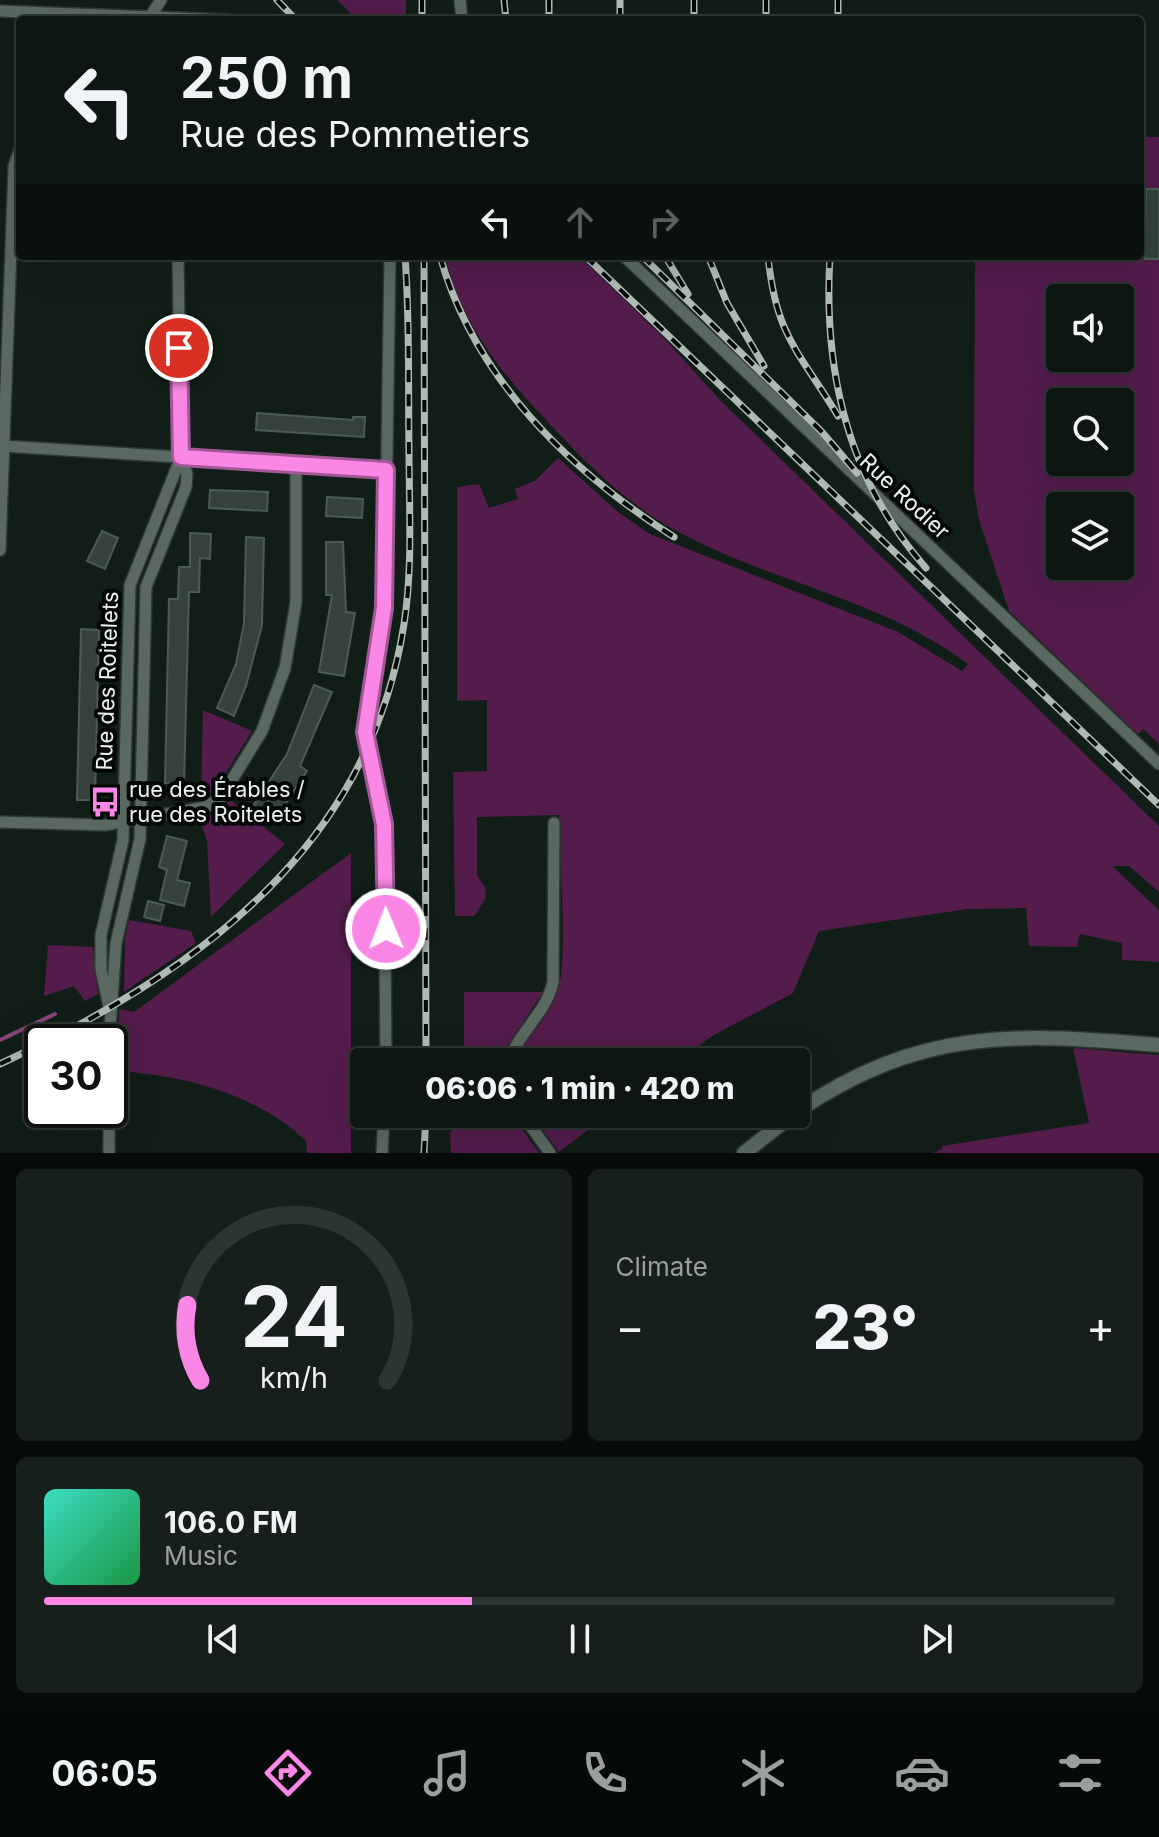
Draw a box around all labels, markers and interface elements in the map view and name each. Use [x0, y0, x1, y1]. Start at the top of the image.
text: 250 m [180, 44, 353, 112]
icon: left [48, 48, 152, 152]
text: Rue des Pommetiers [180, 112, 530, 156]
icon: left [474, 200, 518, 244]
icon: ahead [558, 200, 602, 244]
icon: right [642, 200, 686, 244]
map controls [1046, 284, 1134, 580]
button: sound [1046, 284, 1134, 372]
pin [145, 314, 213, 382]
icon: arrive [157, 326, 201, 370]
button: search [1046, 388, 1134, 476]
street label: Rue Rodier [855, 448, 955, 544]
button: layers [1046, 492, 1134, 580]
street label: Rue des Roitelets [91, 591, 123, 771]
place label: rue des Érables / rue des Roitelets [129, 776, 305, 827]
bus stop icon: rue des Érables / rue des Roitelets [88, 785, 122, 819]
position arrow [344, 887, 428, 971]
speed limit sign: 30 [24, 1024, 128, 1128]
text: 06:06 · 1 min · 420 m [425, 1070, 735, 1106]
text: Climate [616, 1251, 708, 1282]
text: 24 [240, 1266, 347, 1367]
text: 23° [813, 1291, 918, 1363]
text: − [616, 1300, 645, 1354]
text: + [1086, 1300, 1115, 1354]
text: km/h [260, 1360, 328, 1395]
text: 106.0 FM [164, 1504, 298, 1540]
text: Music [164, 1540, 238, 1571]
icon: previous [201, 1617, 245, 1661]
icon: pause [558, 1617, 602, 1661]
icon: next [915, 1617, 959, 1661]
icon: directions [260, 1745, 316, 1801]
icon: music [419, 1745, 475, 1801]
icon: phone [577, 1745, 633, 1801]
icon: climate [735, 1745, 791, 1801]
icon: car [894, 1745, 950, 1801]
icon: filters [1052, 1745, 1108, 1801]
text: 06:05 [51, 1751, 158, 1795]

